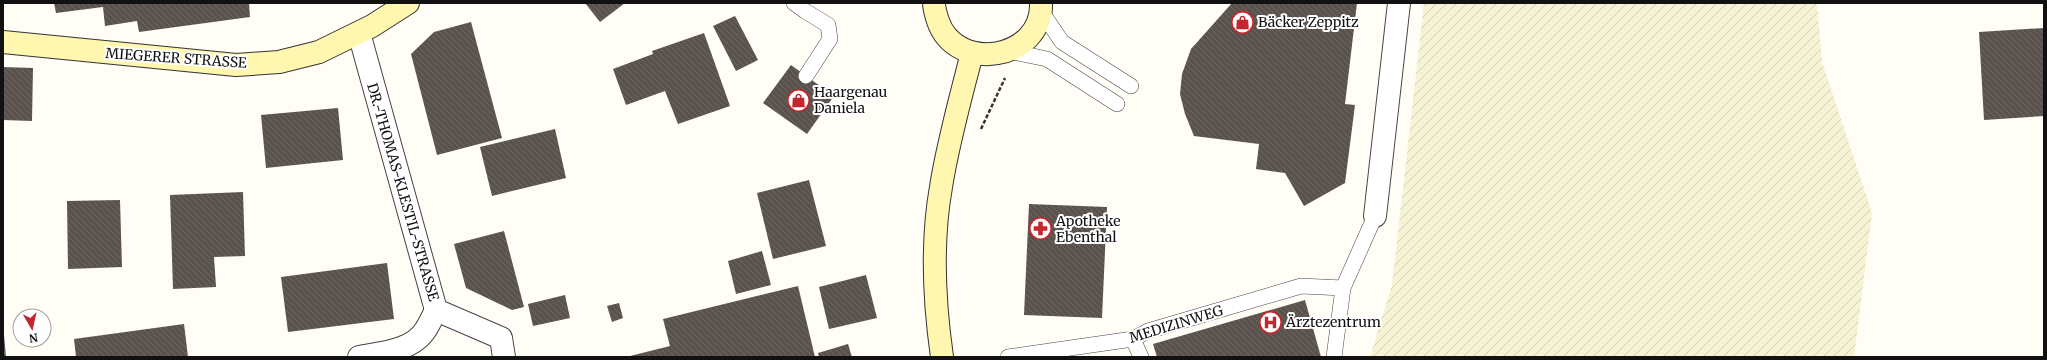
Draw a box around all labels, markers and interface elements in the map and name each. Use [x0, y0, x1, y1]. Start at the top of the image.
shop icon: Bäcker Zeppitz [1229, 9, 1255, 35]
place label: Bäcker Zeppitz [1258, 13, 1359, 31]
street label: MIEGERER STRASSE [105, 44, 247, 72]
street label: DR.-THOMAS-KLESTIL-STRASSE [363, 81, 443, 303]
place label: Haargenau Daniela [814, 83, 888, 117]
shop icon: Haargenau Daniela [786, 87, 812, 113]
place label: Apotheke Ebenthal [1055, 212, 1121, 246]
pharmacy icon: Apotheke Ebenthal [1027, 216, 1053, 242]
street label: MEDIZINWEG [1127, 301, 1225, 347]
north arrow [12, 308, 52, 348]
hospital icon: Ärztezentrum [1257, 309, 1283, 335]
place label: Ärztezentrum [1285, 313, 1381, 331]
text: N [28, 330, 39, 346]

